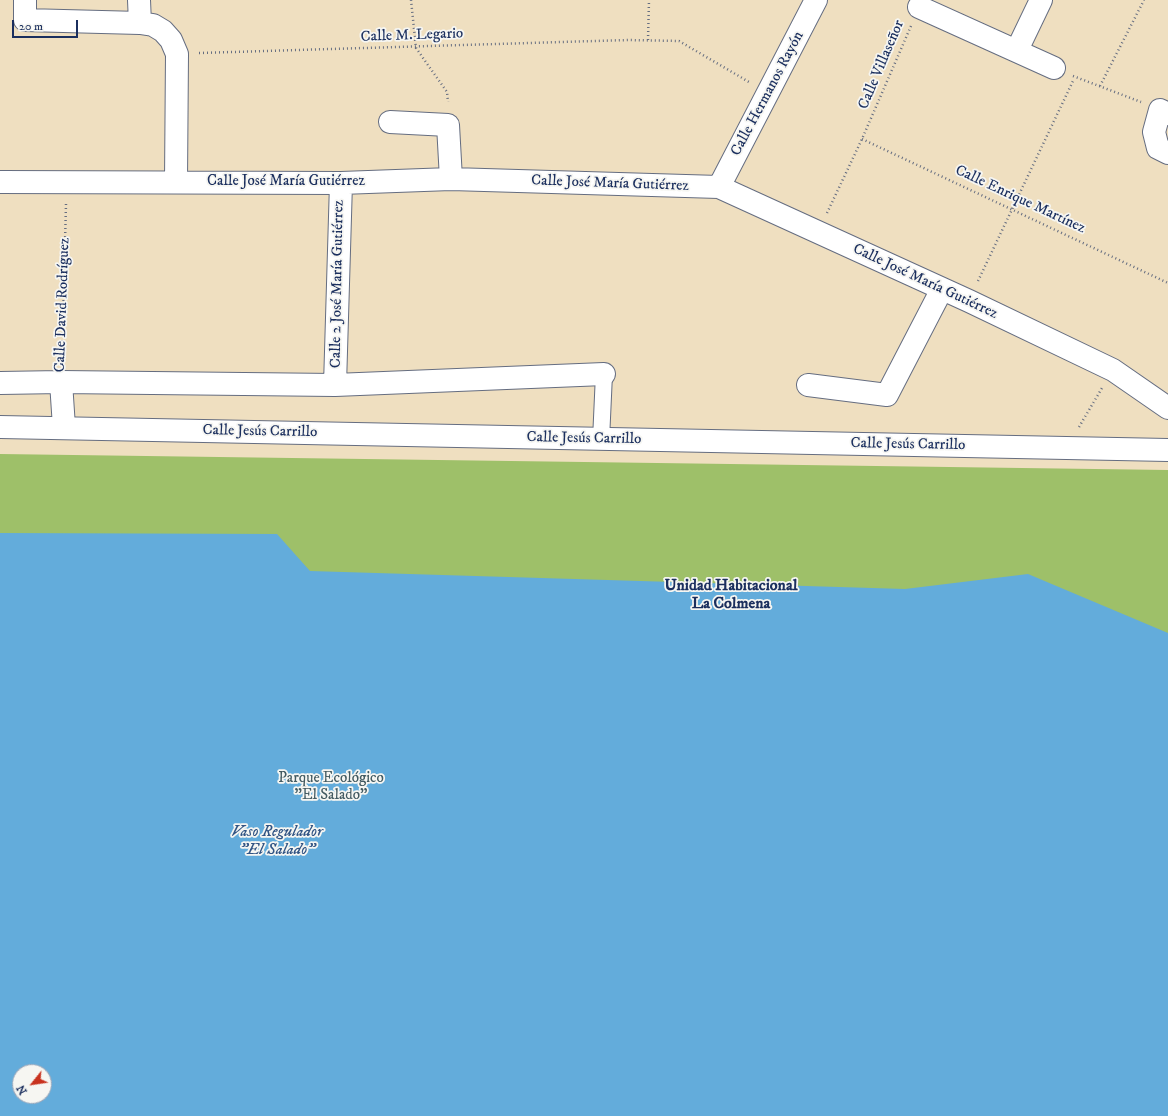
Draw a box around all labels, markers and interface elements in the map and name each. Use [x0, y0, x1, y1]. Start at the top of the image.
scale bar [14, 12, 80, 38]
street label: Calle Villaseñor [855, 18, 909, 112]
text: 20 m [19, 19, 43, 34]
street label: Calle M. Legario [360, 25, 464, 47]
street label: Calle Hermanos Rayón [728, 29, 808, 159]
street label: Calle Enrique Martínez [952, 162, 1088, 238]
street label: Calle José María Gutiérrez [531, 172, 689, 196]
street label: Calle José María Gutiérrez [207, 173, 365, 191]
street label: Calle 2 José María Gutiérrez [328, 200, 348, 368]
street label: Calle David Rodríguez [52, 237, 74, 373]
street label: Calle José María Gutiérrez [850, 241, 1000, 323]
street label: Calle Jesús Carrillo [202, 422, 318, 442]
street label: Calle Jesús Carrillo [526, 429, 642, 449]
street label: Calle Jesús Carrillo [850, 435, 966, 455]
district label: Unidad Habitacional La Colmena [664, 577, 798, 615]
park label: Parque Ecológico "El Salado" [278, 770, 384, 805]
water label: Vaso Regulador "El Salado" [231, 823, 323, 861]
north arrow [12, 1064, 52, 1104]
text: N [14, 1082, 31, 1097]

